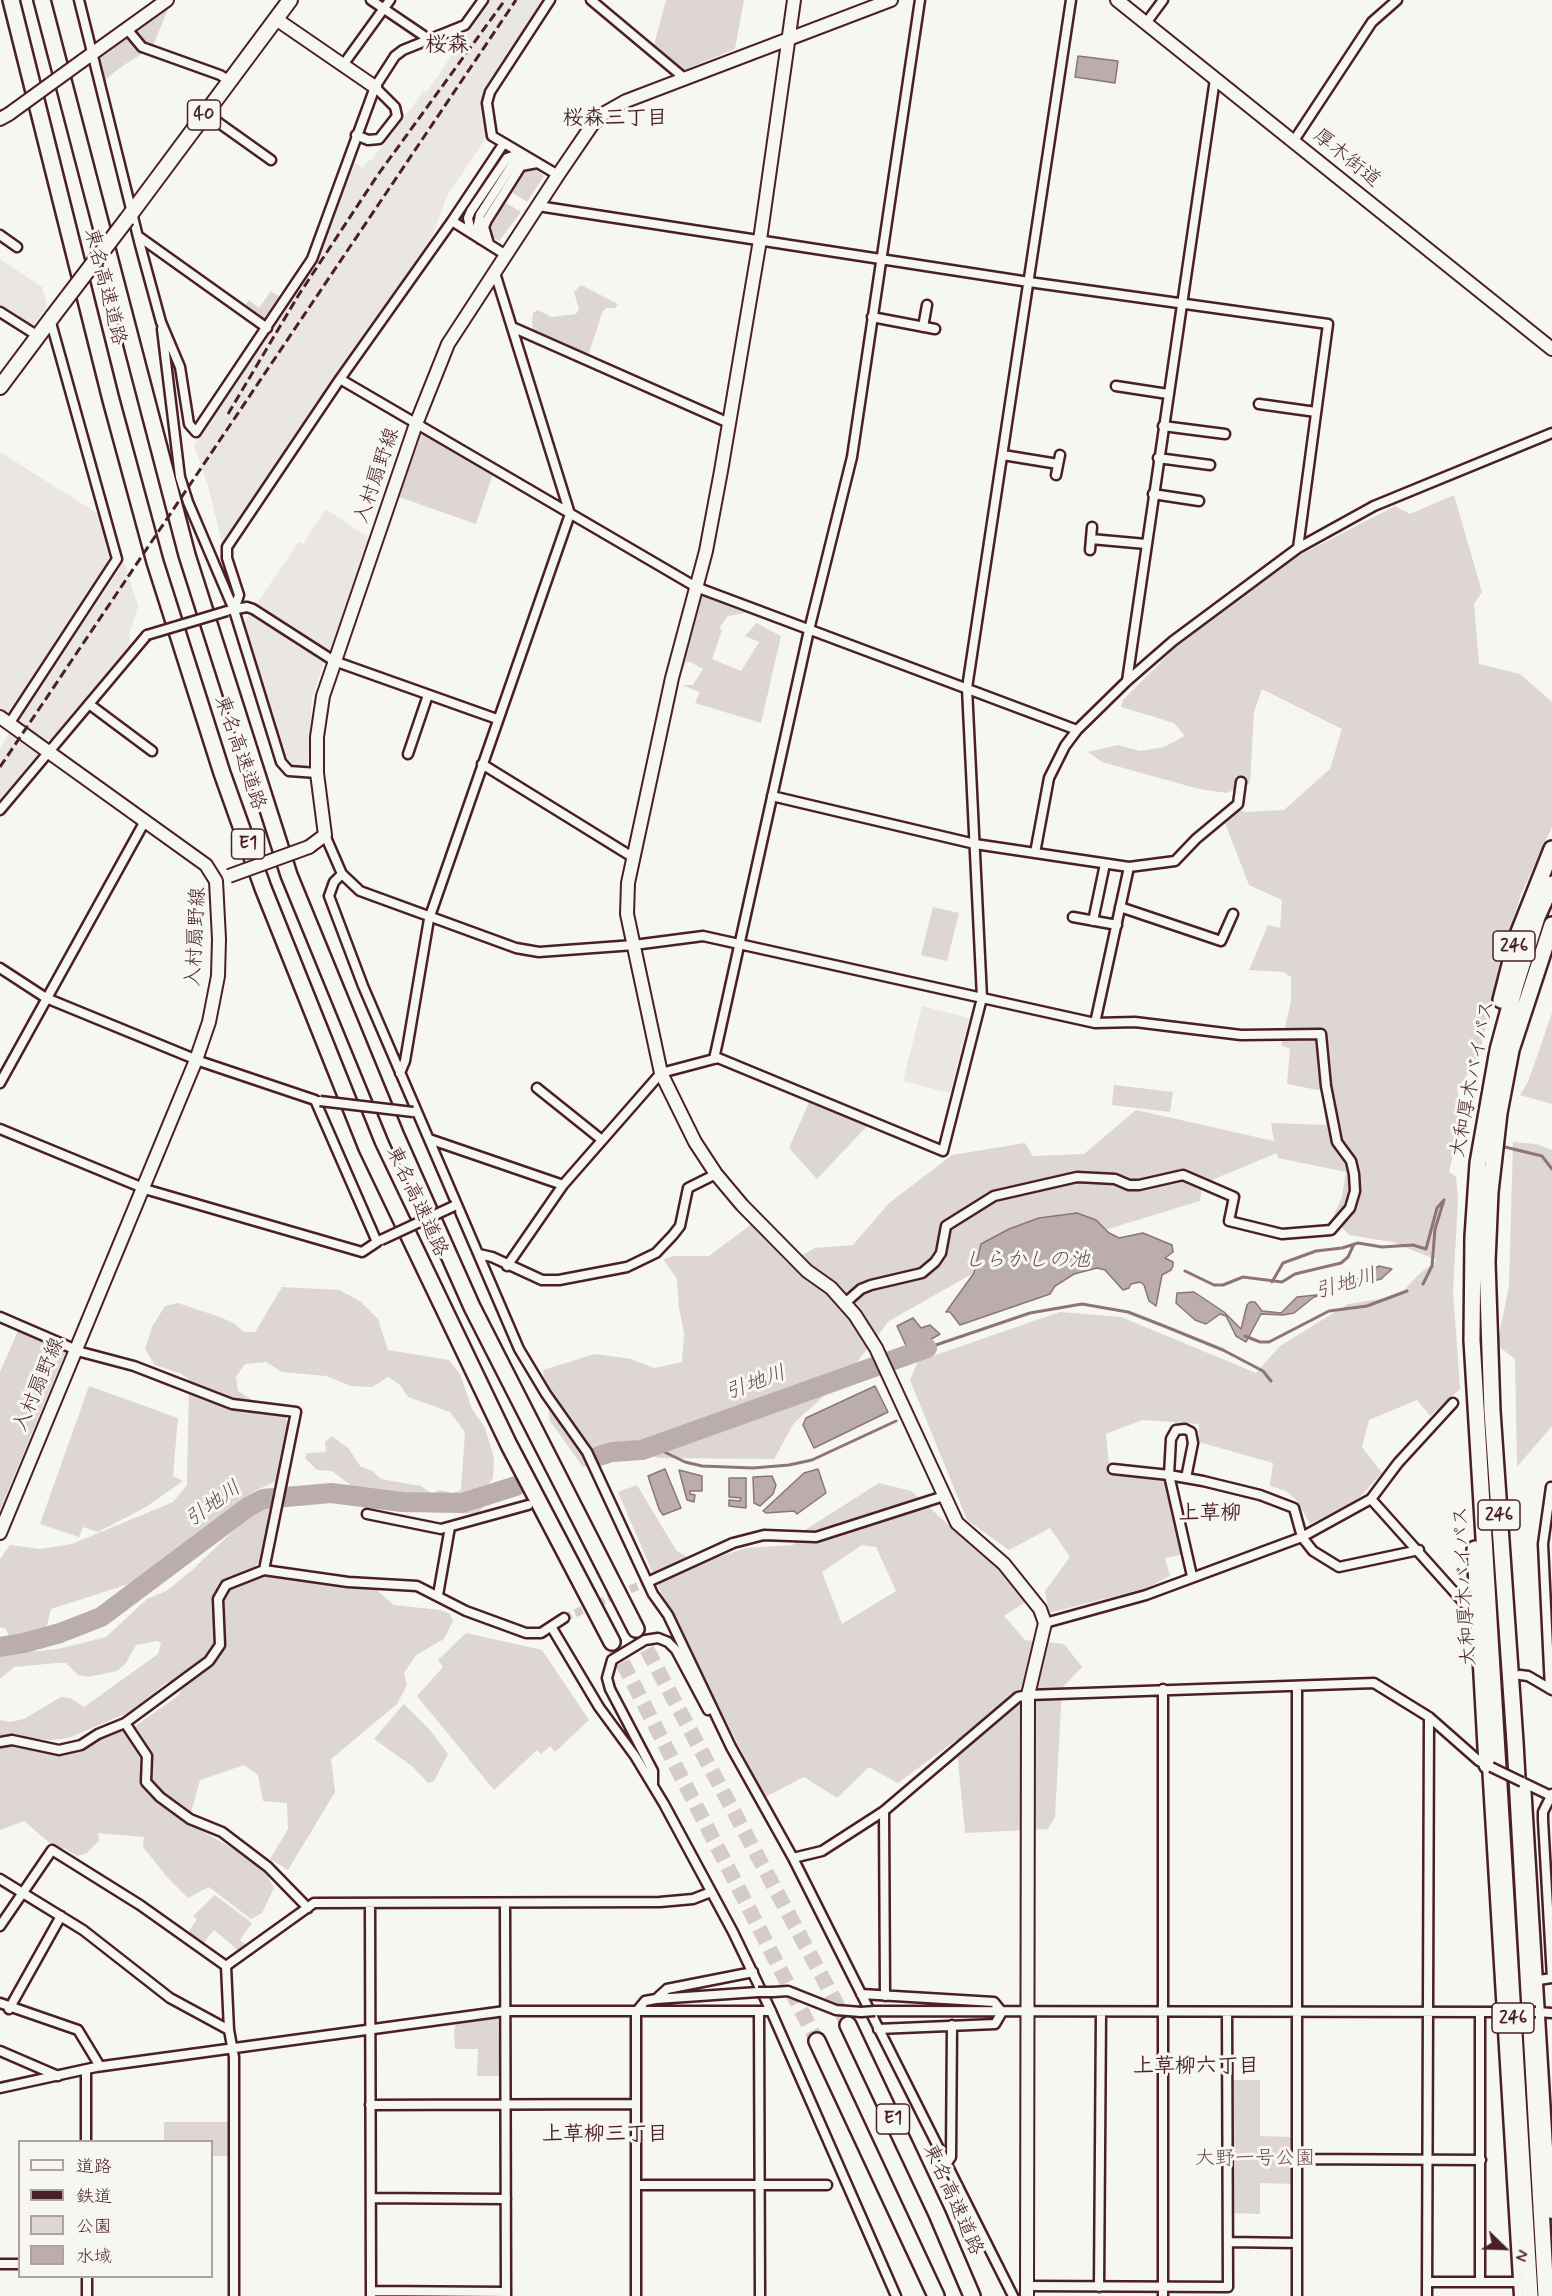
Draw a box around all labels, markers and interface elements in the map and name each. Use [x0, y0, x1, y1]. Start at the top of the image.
district label: 桜森 [425, 33, 469, 59]
road number: 40 [188, 100, 220, 130]
district label: 桜森三丁目 [563, 107, 667, 133]
street label: 厚木街道 [1307, 125, 1385, 193]
street label: 東名高速道路 [78, 226, 130, 348]
street label: 入村扇野線 [350, 425, 406, 527]
street label: 東名高速道路 [208, 692, 270, 814]
road number: E1 [232, 829, 264, 859]
street label: 入村扇野線 [182, 886, 212, 988]
road number: 246 [1493, 931, 1535, 961]
street label: 大和厚木バイパス [1447, 998, 1501, 1160]
street label: 東名高速道路 [380, 1143, 452, 1261]
water label: しらかしの池 [964, 1249, 1090, 1275]
water label: 引地川 [1312, 1264, 1380, 1306]
street label: 入村扇野線 [9, 1334, 71, 1436]
water label: 引地川 [722, 1361, 790, 1407]
water label: 引地川 [181, 1476, 247, 1534]
road number: 246 [1478, 1500, 1520, 1530]
district label: 上草柳 [1179, 1502, 1241, 1528]
street label: 大和厚木バイパス [1450, 1505, 1482, 1667]
road number: 246 [1492, 2003, 1534, 2033]
district label: 上草柳六丁目 [1133, 2055, 1259, 2081]
road number: E1 [876, 2104, 910, 2134]
district label: 上草柳三丁目 [542, 2123, 668, 2149]
legend [18, 2140, 213, 2278]
street label: 東名高速道路 [917, 2140, 987, 2260]
park label: 大野一号公園 [1195, 2148, 1315, 2172]
text: 道路 [76, 2155, 112, 2179]
text: 鉄道 [76, 2185, 112, 2209]
text: 公園 [76, 2215, 112, 2239]
north arrow [1474, 2218, 1534, 2278]
text: 水域 [76, 2245, 112, 2269]
text: N [1509, 2246, 1533, 2264]

